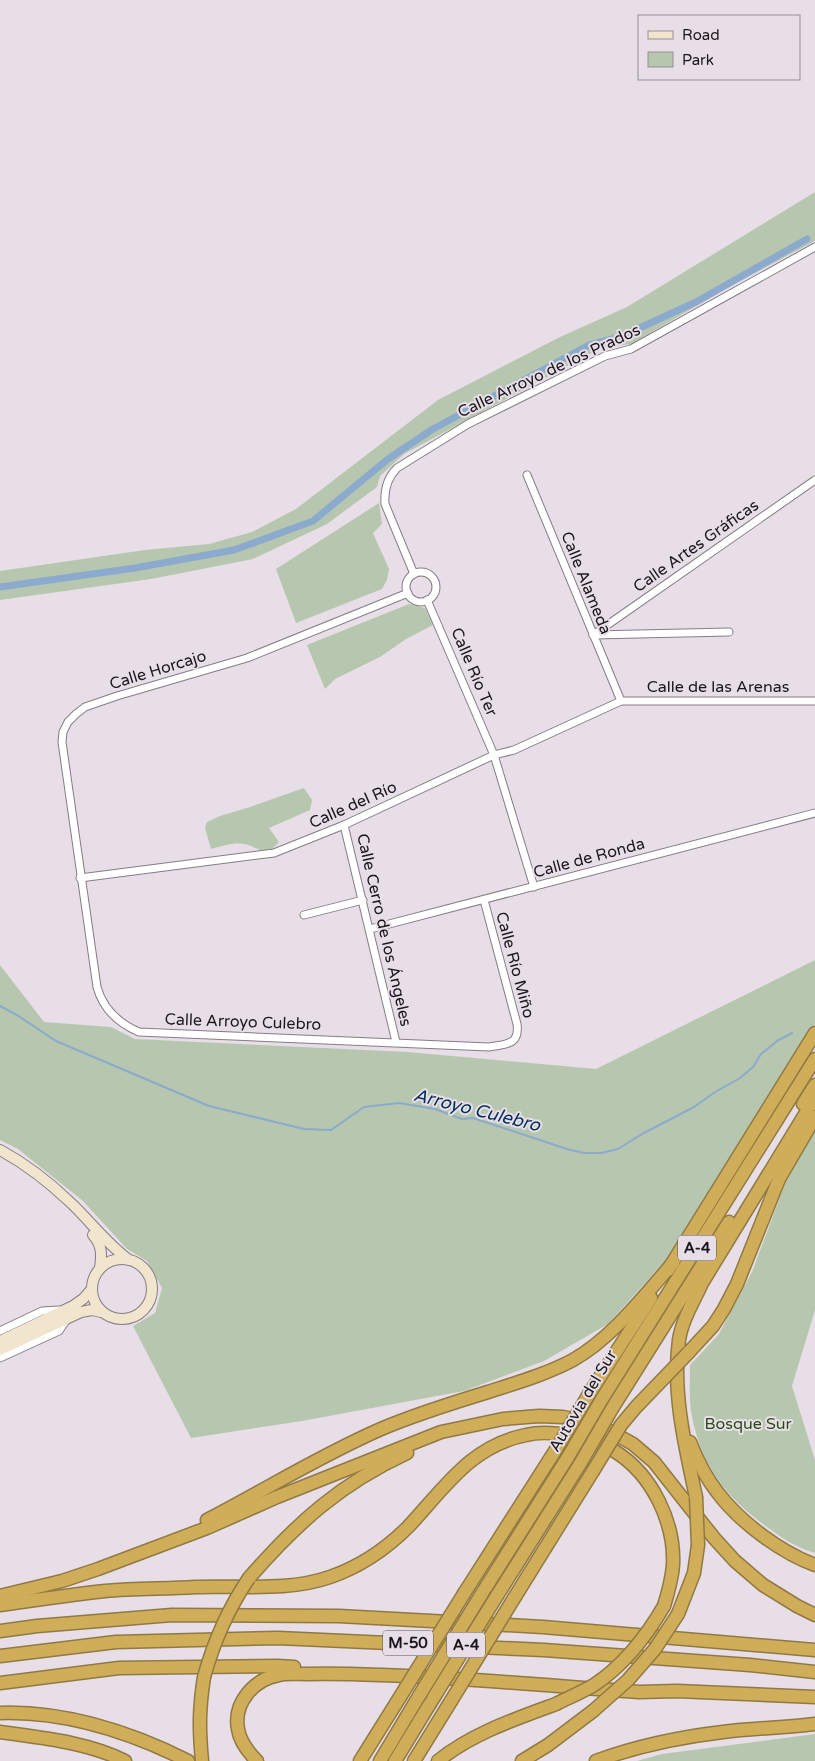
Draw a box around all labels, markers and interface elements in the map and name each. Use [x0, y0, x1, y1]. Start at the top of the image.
legend [638, 15, 800, 80]
text: Road [682, 26, 720, 44]
text: Park [682, 51, 714, 69]
street label: Calle Arroyo de los Prados [454, 320, 644, 422]
street label: Calle Artes Gráficas [629, 495, 763, 597]
street label: Calle Alameda [556, 529, 616, 637]
street label: Calle Río Ter [446, 625, 502, 720]
street label: Calle Horcajo [107, 646, 209, 694]
street label: Calle de las Arenas [647, 677, 789, 697]
street label: Calle del Río [306, 777, 400, 833]
street label: Calle Cerro de los Ángeles [352, 832, 416, 1028]
street label: Calle de Ronda [531, 834, 647, 882]
street label: Calle Río Miño [491, 910, 539, 1020]
street label: Calle Arroyo Culebro [164, 1009, 322, 1035]
water label: Arroyo Culebro [411, 1084, 544, 1137]
road number: A-4 [678, 1236, 716, 1260]
street label: Autovía del Sur [545, 1346, 622, 1456]
park label: Bosque Sur [704, 1414, 792, 1434]
road number: M-50 [383, 1630, 433, 1656]
road number: A-4 [447, 1632, 485, 1658]

